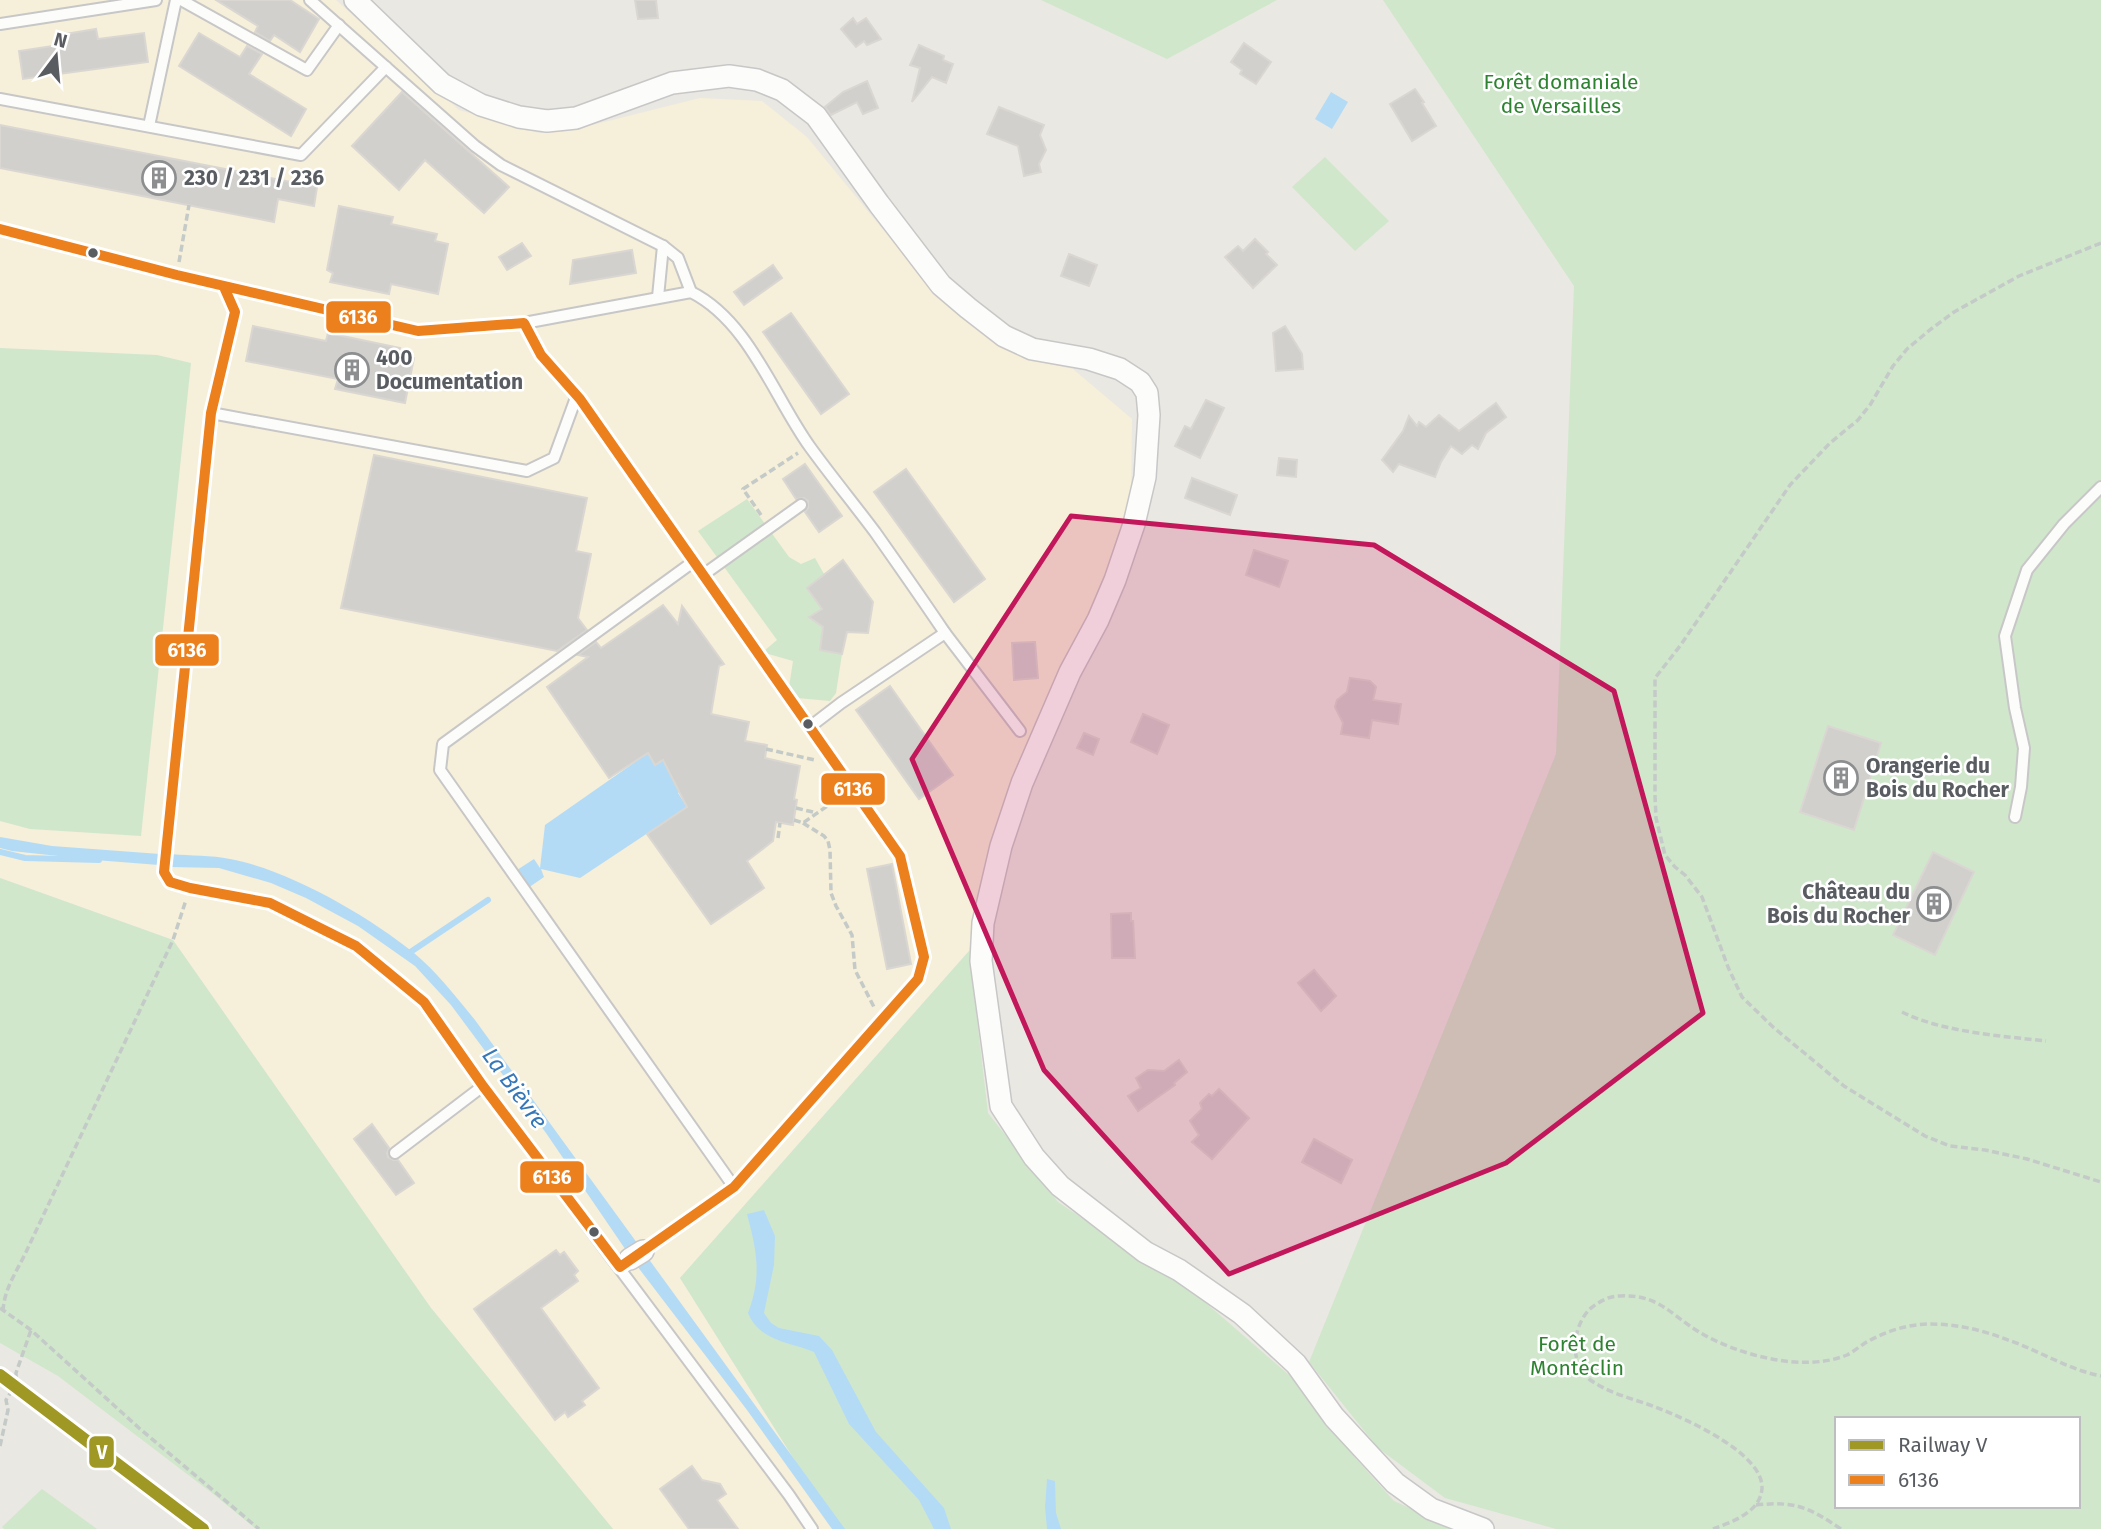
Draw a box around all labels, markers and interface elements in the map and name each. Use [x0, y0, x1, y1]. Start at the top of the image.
north arrow [21, 21, 91, 91]
text: N [51, 27, 70, 53]
park label: Forêt domaniale de Versailles [1483, 69, 1639, 119]
building icon: 230 / 231 / 236 [140, 159, 178, 197]
place label: 230 / 231 / 236 [184, 165, 324, 191]
unlabelled marker [86, 246, 100, 260]
line badge: 6136 [325, 300, 392, 334]
text: 6136 [338, 306, 378, 329]
place label: 400 Documentation [376, 345, 523, 395]
building icon: 400 Documentation [333, 351, 371, 389]
line badge: 6136 [154, 633, 220, 667]
text: 6136 [167, 639, 207, 662]
unlabelled marker [801, 717, 815, 731]
place label: Orangerie du Bois du Rocher [1866, 753, 2010, 803]
building icon: Orangerie du Bois du Rocher [1822, 759, 1860, 797]
line badge: 6136 [820, 772, 886, 806]
text: 6136 [833, 778, 873, 801]
place label: Château du Bois du Rocher [1767, 879, 1911, 929]
building icon: Château du Bois du Rocher [1915, 885, 1953, 923]
water label: La Bièvre [476, 1042, 554, 1134]
line badge: 6136 [519, 1160, 585, 1194]
text: 6136 [532, 1166, 572, 1189]
unlabelled marker [587, 1225, 601, 1239]
park label: Forêt de Montéclin [1530, 1331, 1624, 1381]
legend [1835, 1417, 2080, 1508]
text: Railway V [1898, 1432, 1988, 1458]
line badge: V [88, 1435, 115, 1469]
text: V [96, 1441, 109, 1464]
text: 6136 [1898, 1467, 1939, 1493]

